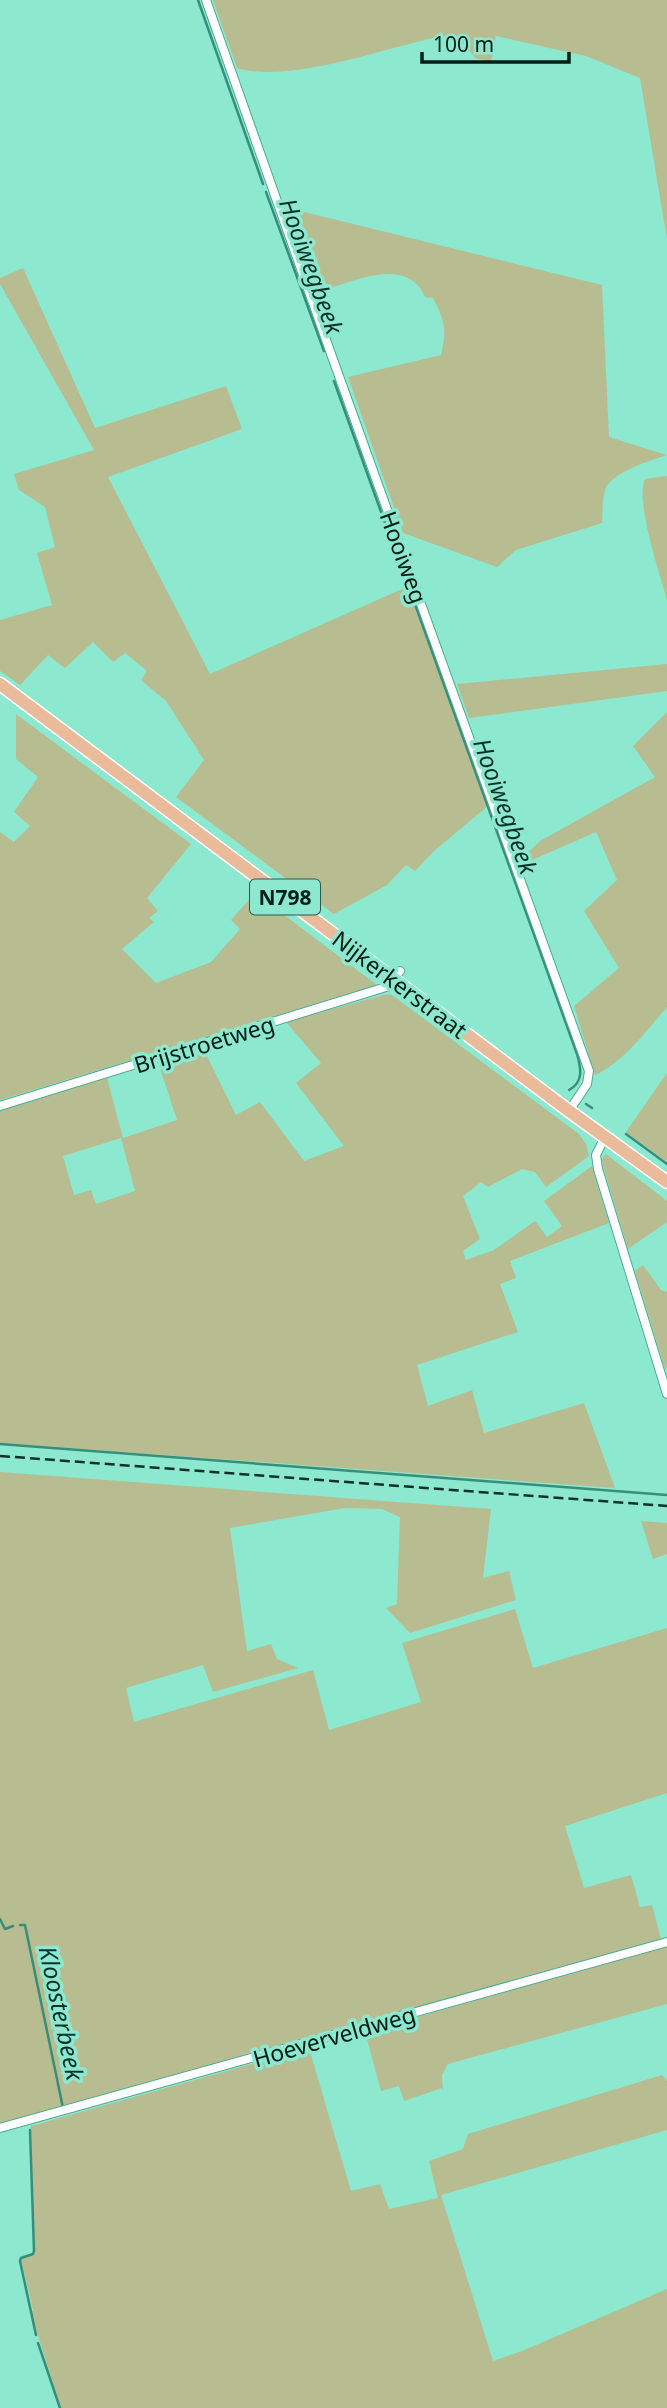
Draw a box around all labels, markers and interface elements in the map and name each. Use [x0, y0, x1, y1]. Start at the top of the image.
scale bar [422, 21, 569, 65]
text: 100 m [433, 30, 494, 58]
water label: Hooiwegbeek [272, 193, 352, 340]
street label: Hooiweg [373, 506, 435, 608]
water label: Hooiwegbeek [466, 733, 546, 880]
road number: N798 [250, 880, 320, 914]
street label: Nijkerkerstraat [326, 923, 474, 1045]
street label: Brijstroetweg [130, 1007, 278, 1081]
water label: Kloosterbeek [32, 1943, 93, 2084]
street label: Hoeverveldweg [249, 1998, 419, 2074]

